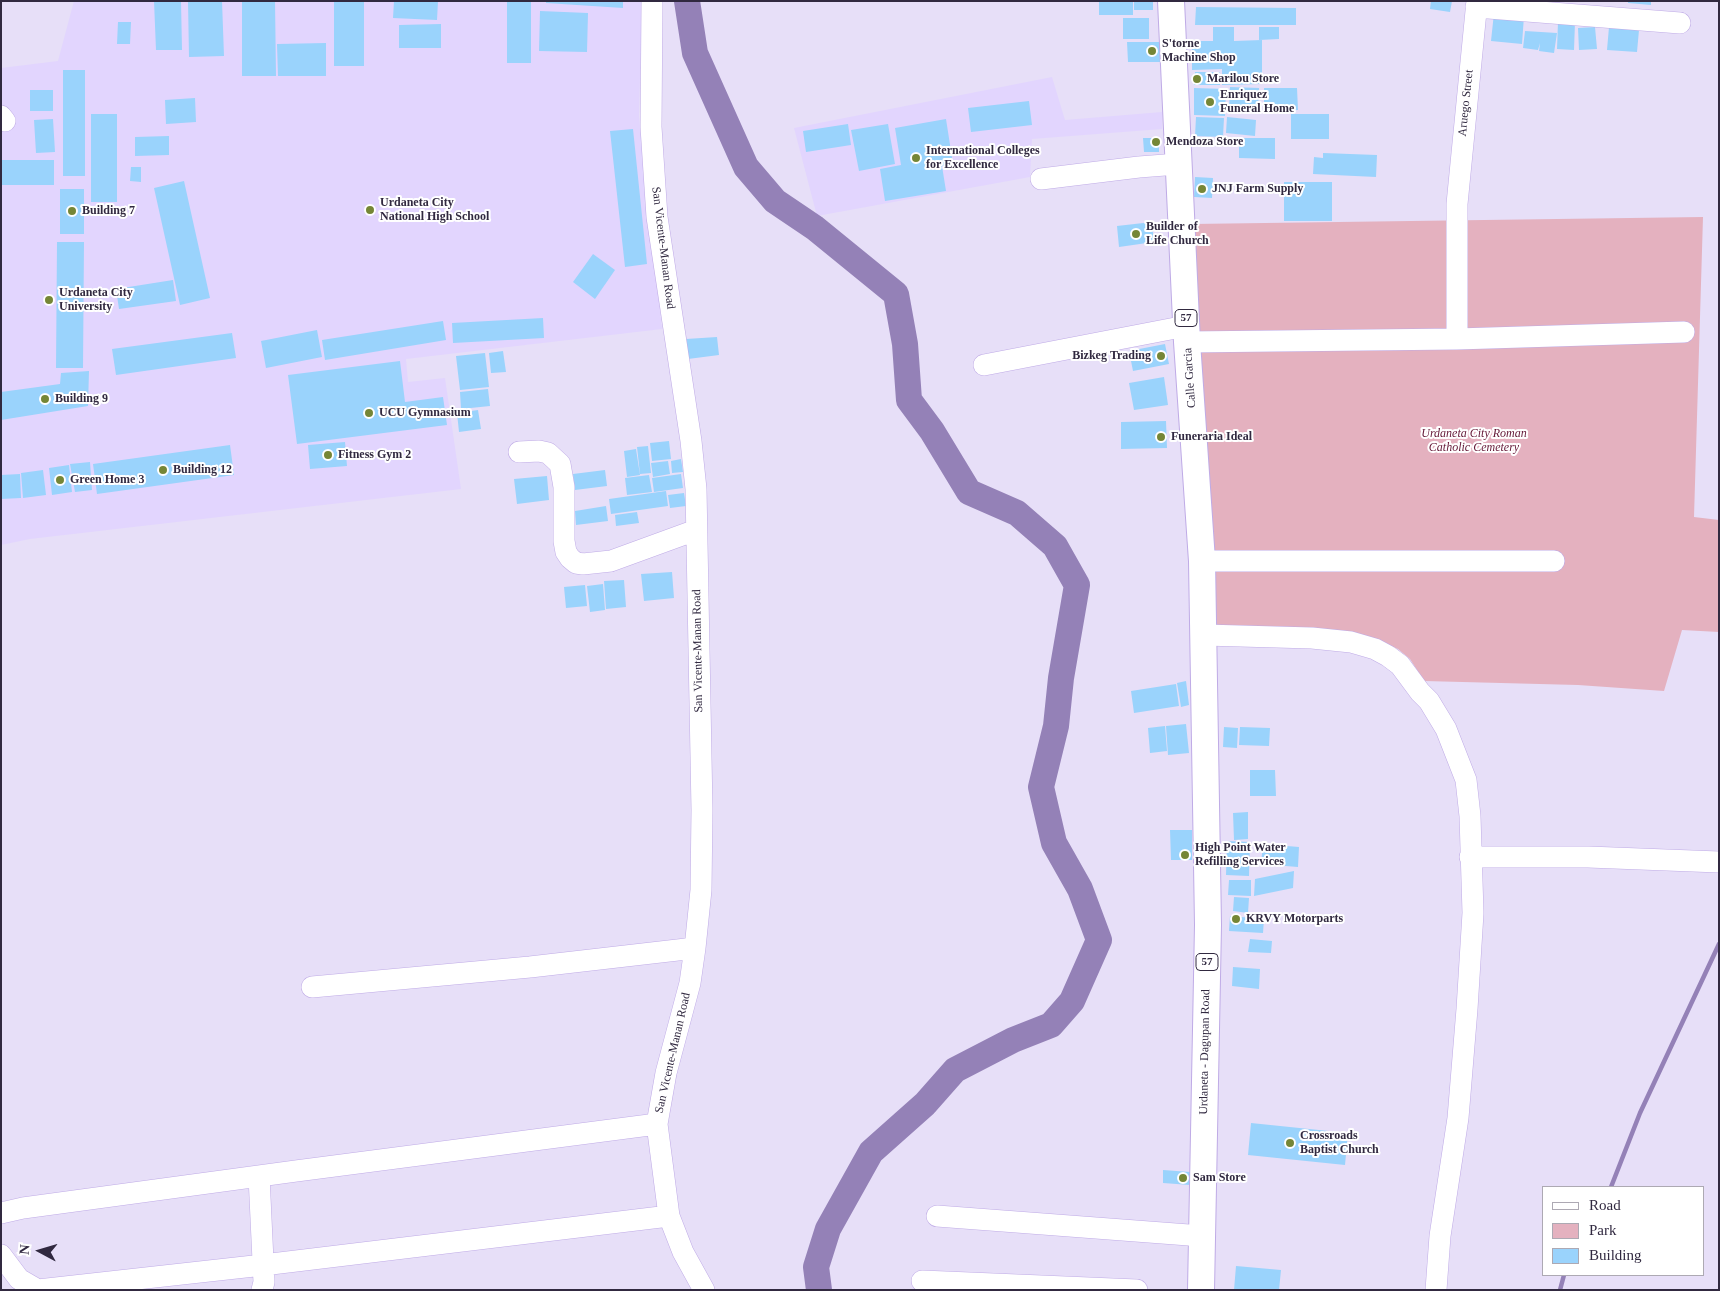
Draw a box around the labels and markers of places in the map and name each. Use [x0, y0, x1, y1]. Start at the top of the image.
place label: S'torne Machine Shop [1162, 37, 1236, 65]
marker: S'torne Machine Shop [1146, 45, 1158, 57]
place label: Marilou Store [1207, 72, 1279, 86]
marker: Marilou Store [1191, 73, 1203, 85]
place label: Enriquez Funeral Home [1220, 88, 1294, 116]
marker: Enriquez Funeral Home [1204, 96, 1216, 108]
place label: Mendoza Store [1166, 135, 1243, 149]
marker: Mendoza Store [1150, 136, 1162, 148]
place label: International Colleges for Excellence [926, 144, 1040, 172]
marker: International Colleges for Excellence [910, 152, 922, 164]
place label: JNJ Farm Supply [1212, 182, 1303, 196]
marker: JNJ Farm Supply [1196, 183, 1208, 195]
place label: Urdaneta City National High School [380, 196, 489, 224]
place label: Building 7 [82, 204, 135, 218]
marker: Urdaneta City National High School [364, 204, 376, 216]
marker: Building 7 [66, 205, 78, 217]
place label: Builder of Life Church [1146, 220, 1209, 248]
marker: Builder of Life Church [1130, 228, 1142, 240]
place label: Urdaneta City University [59, 286, 133, 314]
marker: Urdaneta City University [43, 294, 55, 306]
place label: Bizkeg Trading [1072, 349, 1151, 363]
marker: Bizkeg Trading [1155, 350, 1167, 362]
place label: Building 9 [55, 392, 108, 406]
marker: Building 9 [39, 393, 51, 405]
place label: UCU Gymnasium [379, 406, 471, 420]
marker: UCU Gymnasium [363, 407, 375, 419]
place label: Funeraria Ideal [1171, 430, 1252, 444]
marker: Funeraria Ideal [1155, 431, 1167, 443]
place label: Fitness Gym 2 [338, 448, 411, 462]
marker: Fitness Gym 2 [322, 449, 334, 461]
place label: Building 12 [173, 463, 232, 477]
marker: Building 12 [157, 464, 169, 476]
place label: Green Home 3 [70, 473, 144, 487]
marker: Green Home 3 [54, 474, 66, 486]
place label: High Point Water Refilling Services [1195, 841, 1286, 869]
marker: High Point Water Refilling Services [1179, 849, 1191, 861]
place label: KRVY Motorparts [1246, 912, 1343, 926]
marker: KRVY Motorparts [1230, 913, 1242, 925]
place label: Crossroads Baptist Church [1300, 1129, 1379, 1157]
marker: Crossroads Baptist Church [1284, 1137, 1296, 1149]
place label: Sam Store [1193, 1171, 1246, 1185]
marker: Sam Store [1177, 1172, 1189, 1184]

